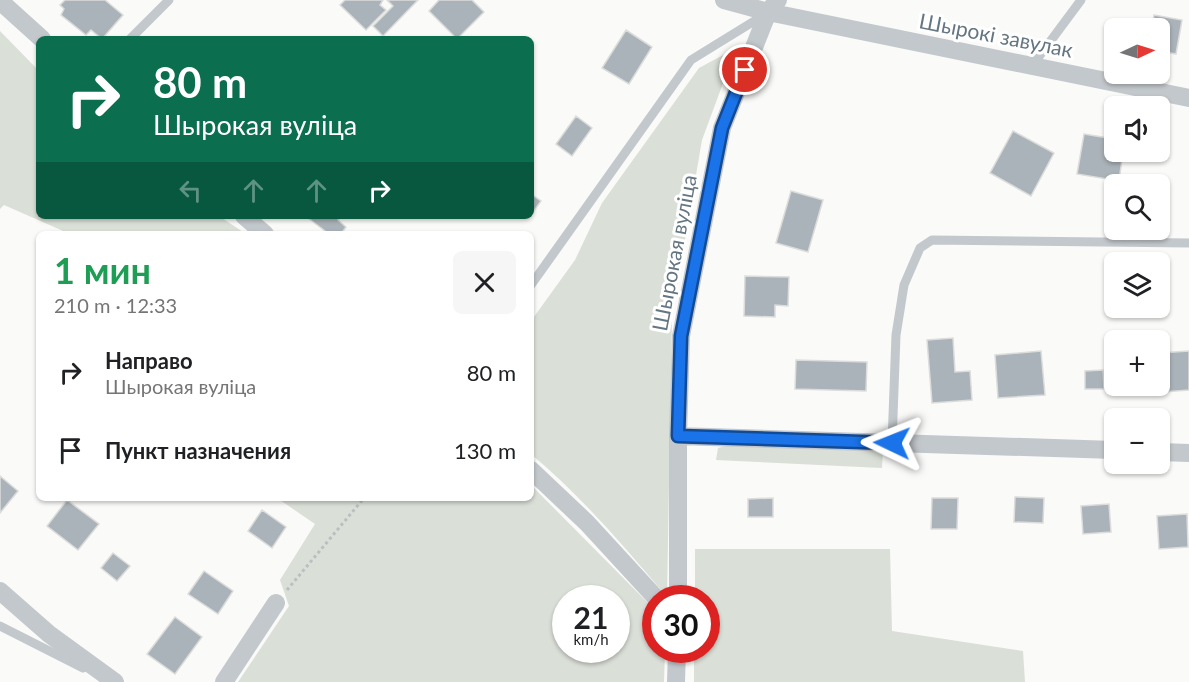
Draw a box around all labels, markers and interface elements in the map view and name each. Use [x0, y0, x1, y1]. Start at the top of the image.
street label: Шырокі завулак [917, 7, 1075, 62]
north arrow [1104, 18, 1170, 84]
map controls [1104, 18, 1170, 474]
pin [719, 44, 770, 95]
icon: arrive [728, 53, 761, 86]
text: 80 m [153, 57, 247, 107]
icon: right [54, 60, 132, 138]
button: sound [1104, 96, 1170, 162]
text: Шырокая вуліца [153, 108, 357, 141]
street label: Шырокая вуліца [646, 172, 701, 333]
icon: left [174, 174, 207, 207]
icon: ahead [237, 174, 270, 207]
icon: ahead [300, 174, 333, 207]
icon: right [363, 174, 396, 207]
button: search [1104, 174, 1170, 240]
text: 1 мин [54, 248, 151, 292]
button: close [453, 251, 516, 314]
button: layers [1104, 252, 1170, 318]
text: 210 m · 12:33 [54, 293, 177, 317]
button: + [1104, 330, 1170, 396]
text: Направо [105, 347, 193, 374]
icon: right [54, 356, 87, 389]
text: 80 m [467, 359, 516, 386]
text: Шырокая вуліца [105, 374, 256, 398]
button: − [1104, 408, 1170, 474]
position arrow [860, 411, 924, 475]
icon: arrive [54, 434, 87, 467]
text: Пункт назначения [105, 437, 291, 464]
text: 130 m [454, 437, 516, 464]
speed limit sign: 30 [642, 585, 720, 663]
text: 21 [574, 599, 608, 635]
text: km/h [573, 630, 609, 648]

